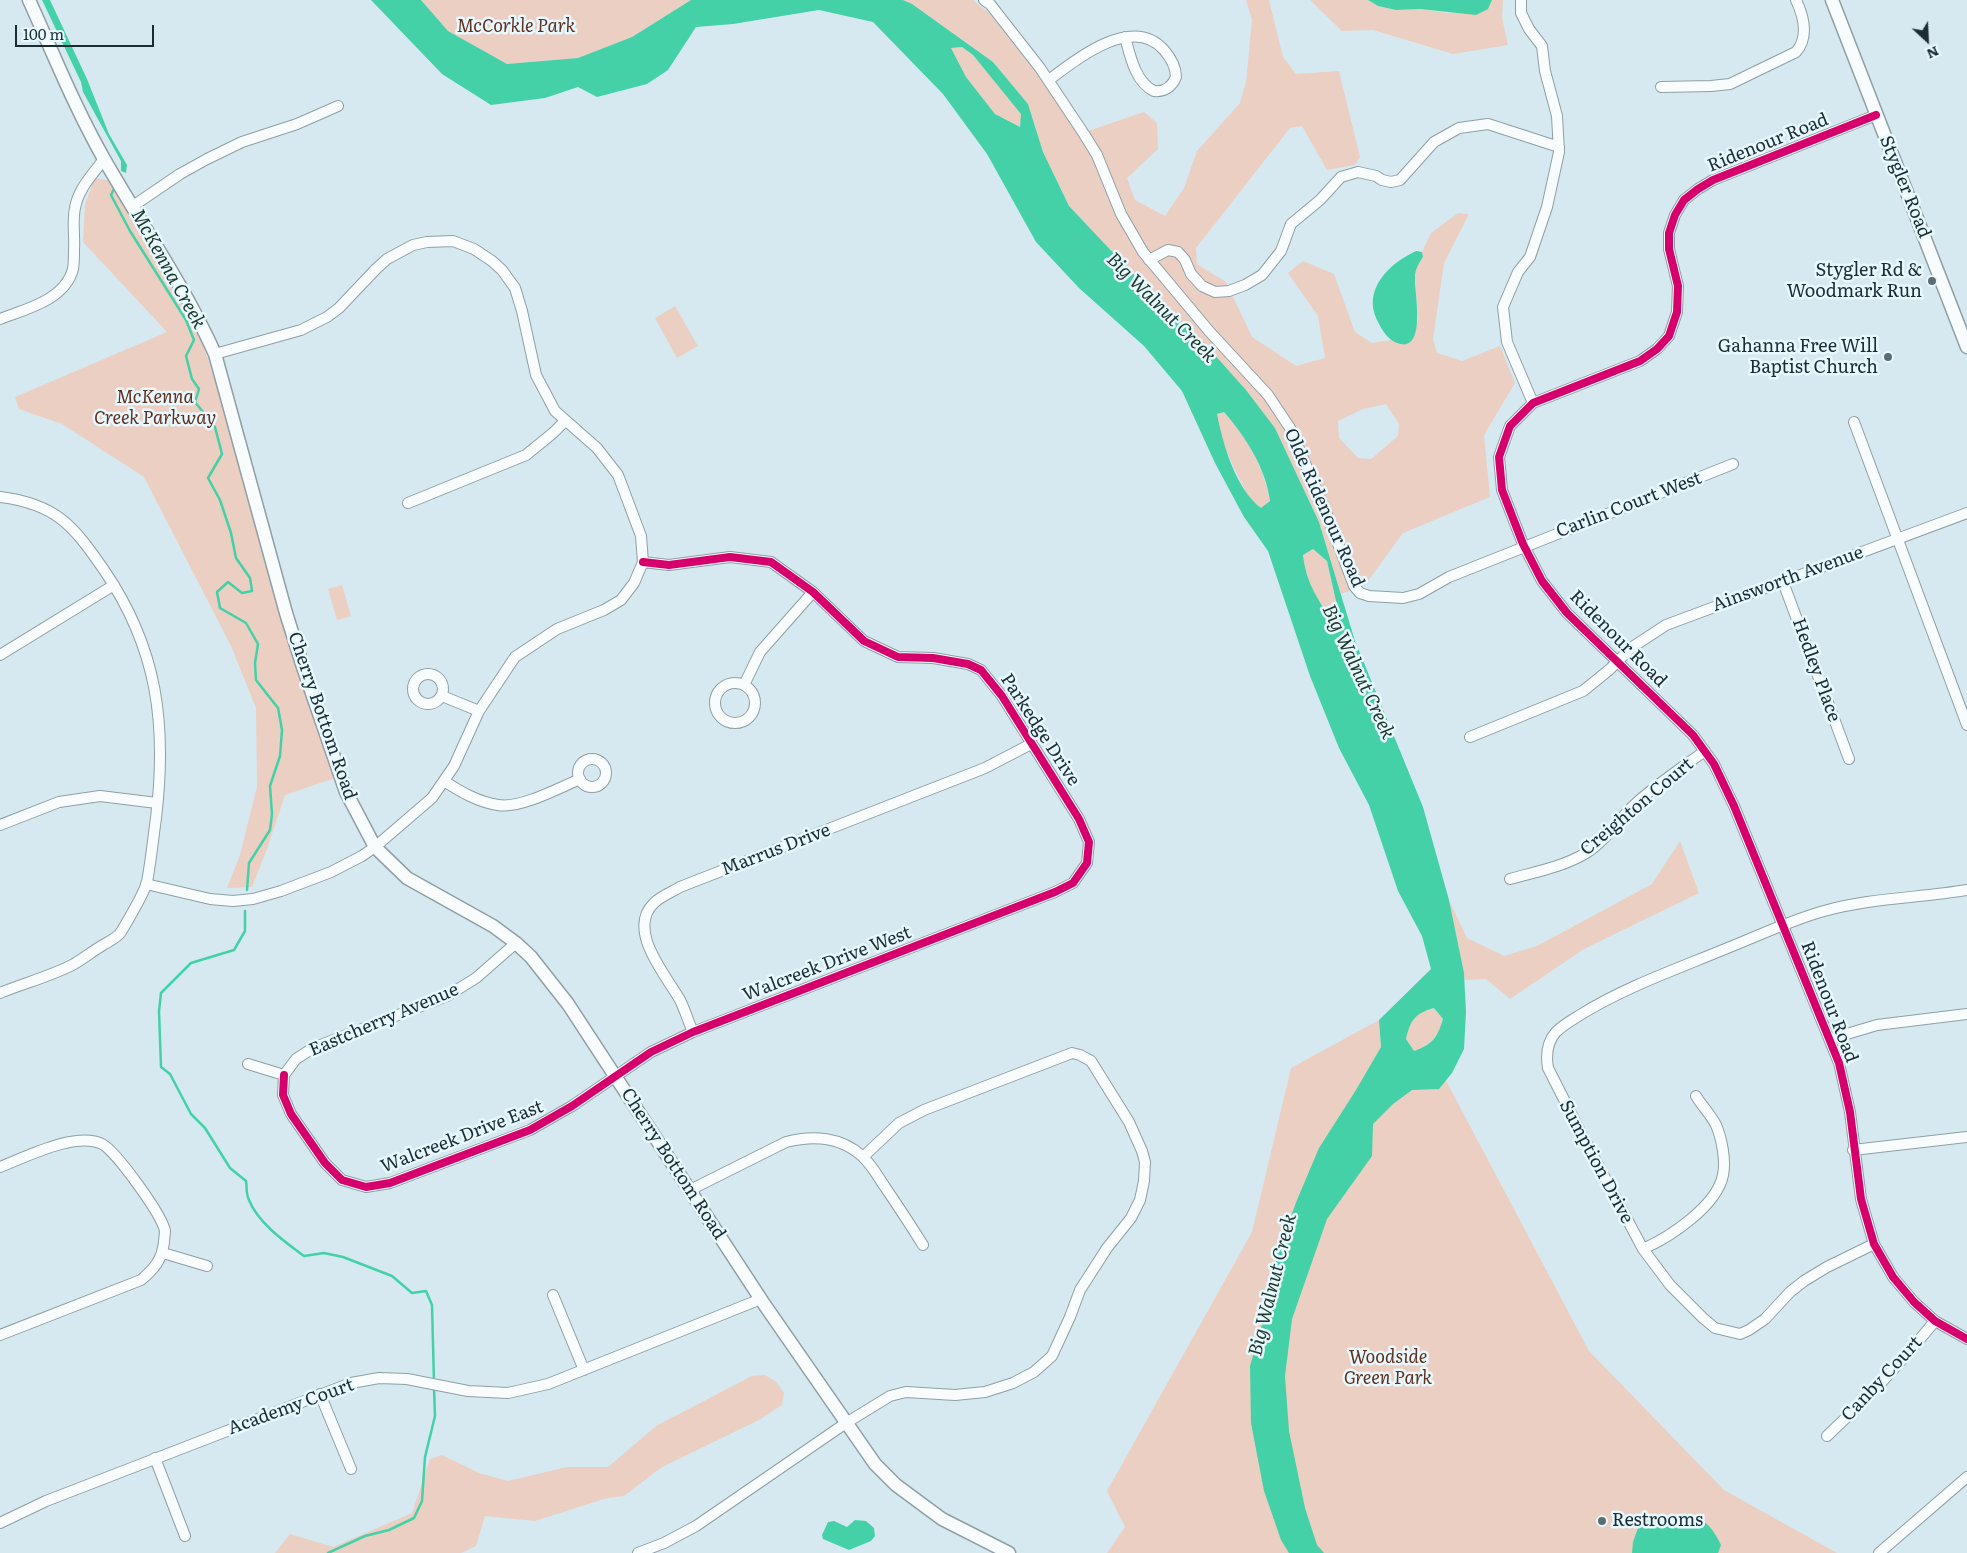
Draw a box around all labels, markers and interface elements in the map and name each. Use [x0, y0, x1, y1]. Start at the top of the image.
scale bar [18, 15, 156, 47]
north arrow [1902, 15, 1952, 65]
park label: McCorkle Park [457, 16, 575, 38]
text: 100 m [23, 22, 64, 45]
text: N [1924, 42, 1943, 65]
street label: Ridenour Road [1704, 109, 1832, 177]
street label: Stygler Road [1875, 133, 1935, 241]
water label: McKenna Creek [126, 205, 210, 333]
water label: Big Walnut Creek [1101, 248, 1221, 368]
place label: Stygler Rd & Woodmark Run [1787, 260, 1922, 302]
marker: Stygler Rd & Woodmark Run [1926, 275, 1938, 287]
place label: Gahanna Free Will Baptist Church [1718, 336, 1878, 378]
marker: Gahanna Free Will Baptist Church [1882, 351, 1894, 363]
park label: McKenna Creek Parkway [94, 387, 216, 429]
street label: Olde Ridenour Road [1279, 425, 1369, 591]
street label: Carlin Court West [1553, 467, 1705, 543]
street label: Ainsworth Avenue [1710, 542, 1866, 616]
street label: Ridenour Road [1565, 586, 1671, 692]
water label: Big Walnut Creek [1317, 601, 1399, 743]
street label: Hedley Place [1787, 615, 1845, 725]
street label: Cherry Bottom Road [283, 629, 361, 803]
street label: Parkedge Drive [996, 670, 1084, 790]
street label: Creighton Court [1576, 753, 1698, 861]
street label: Marrus Drive [719, 819, 833, 881]
street label: Walcreek Drive West [740, 922, 914, 1006]
street label: Ridenour Road [1796, 938, 1862, 1066]
street label: Eastcherry Avenue [306, 979, 462, 1061]
street label: Cherry Bottom Road [616, 1084, 730, 1244]
street label: Walcreek Drive East [378, 1096, 546, 1178]
street label: Sumption Drive [1554, 1097, 1638, 1227]
water label: Big Walnut Creek [1244, 1211, 1302, 1359]
street label: Canby Court [1837, 1332, 1927, 1426]
park label: Woodside Green Park [1344, 1347, 1432, 1390]
street label: Academy Court [225, 1374, 357, 1440]
place label: Restrooms [1612, 1510, 1703, 1532]
marker: Restrooms [1596, 1515, 1608, 1527]

